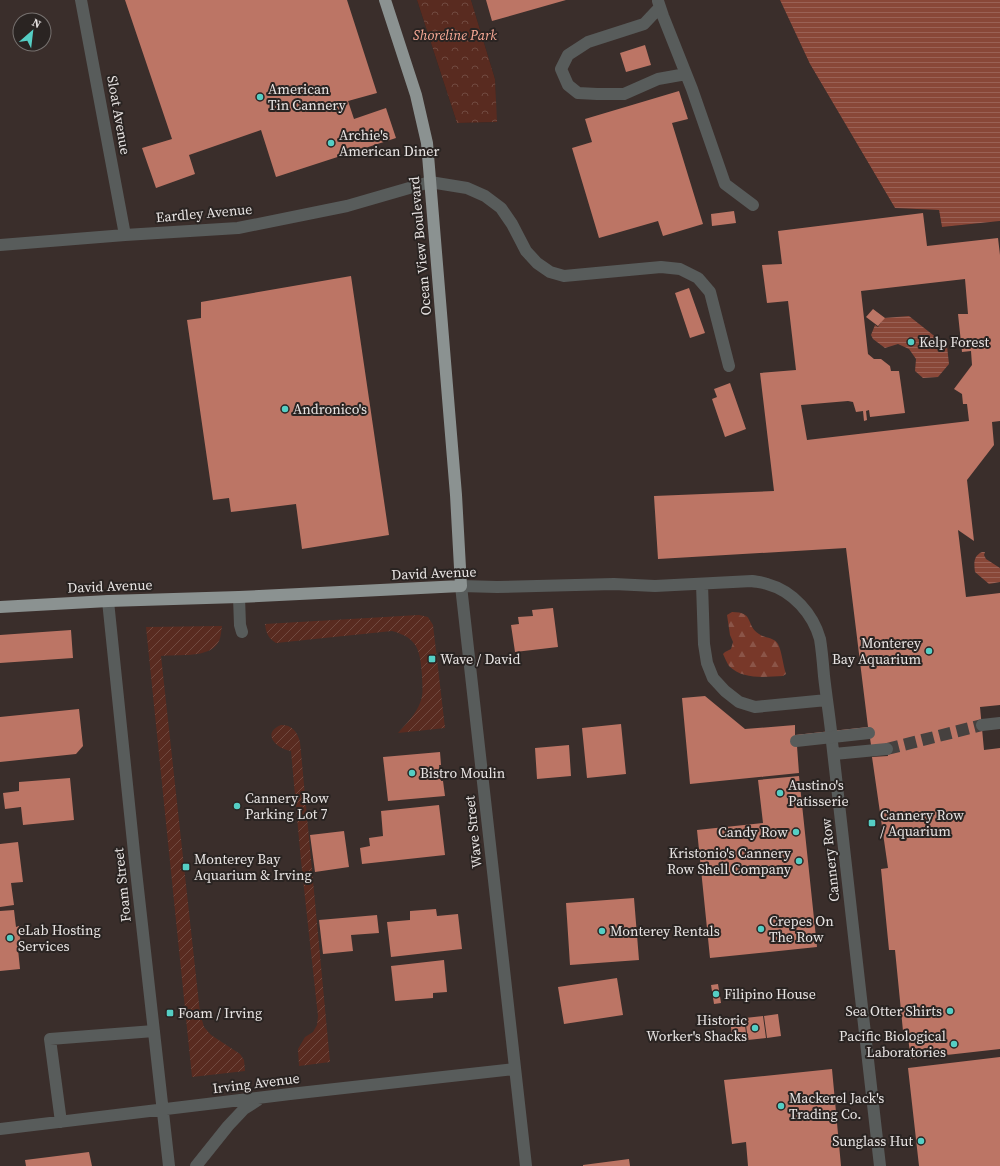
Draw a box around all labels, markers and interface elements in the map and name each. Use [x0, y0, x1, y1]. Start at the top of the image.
north arrow [12, 12, 52, 52]
text: N [29, 15, 44, 32]
park label: Shoreline Park [413, 25, 497, 45]
street label: Sloat Avenue [102, 74, 136, 156]
place label: American Tin Cannery [268, 79, 346, 115]
marker: American Tin Cannery [255, 92, 265, 102]
place label: Archie's American Diner [339, 125, 440, 161]
marker: Archie's American Diner [326, 138, 336, 148]
street label: Ocean View Boulevard [404, 176, 436, 316]
street label: Eardley Avenue [155, 199, 253, 227]
place label: Kelp Forest [919, 332, 990, 352]
marker: Kelp Forest [906, 337, 916, 347]
place label: Andronico's [293, 399, 367, 419]
marker: Andronico's [280, 404, 290, 414]
street label: David Avenue [391, 562, 477, 584]
street label: David Avenue [67, 575, 153, 597]
place label: Monterey Bay Aquarium [832, 633, 922, 669]
marker: Monterey Bay Aquarium [924, 646, 934, 656]
place label: Wave / David [440, 649, 520, 669]
marker: Wave / David [427, 654, 437, 664]
place label: Bistro Moulin [420, 763, 506, 783]
marker: Bistro Moulin [407, 768, 417, 778]
place label: Austino's Patisserie [788, 775, 849, 811]
place label: Cannery Row Parking Lot 7 [245, 788, 329, 824]
marker: Austino's Patisserie [775, 788, 785, 798]
street label: Wave Street [459, 794, 487, 869]
marker: Cannery Row Parking Lot 7 [232, 801, 242, 811]
place label: Cannery Row / Aquarium [880, 805, 964, 841]
street label: Cannery Row [816, 817, 844, 903]
marker: Cannery Row / Aquarium [867, 818, 877, 828]
place label: Candy Row [718, 822, 788, 842]
marker: Candy Row [791, 827, 801, 837]
place label: Kristonio's Cannery Row Shell Company [667, 843, 792, 879]
street label: Foam Street [108, 847, 136, 923]
place label: Monterey Bay Aquarium & Irving [194, 849, 312, 885]
marker: Kristonio's Cannery Row Shell Company [794, 856, 804, 866]
marker: Monterey Bay Aquarium & Irving [181, 862, 191, 872]
place label: Crepes On The Row [769, 911, 834, 947]
place label: eLab Hosting Services [18, 920, 101, 956]
place label: Monterey Rentals [610, 921, 720, 941]
marker: Crepes On The Row [756, 924, 766, 934]
marker: Monterey Rentals [597, 926, 607, 936]
marker: eLab Hosting Services [5, 933, 15, 943]
place label: Filipino House [724, 984, 816, 1004]
marker: Filipino House [711, 989, 721, 999]
place label: Sea Otter Shirts [846, 1001, 942, 1021]
place label: Foam / Irving [178, 1003, 262, 1023]
marker: Sea Otter Shirts [945, 1006, 955, 1016]
marker: Foam / Irving [165, 1008, 175, 1018]
place label: Historic Worker's Shacks [646, 1010, 747, 1046]
marker: Historic Worker's Shacks [750, 1023, 760, 1033]
place label: Pacific Biological Laboratories [839, 1026, 946, 1062]
marker: Pacific Biological Laboratories [949, 1039, 959, 1049]
street label: Irving Avenue [211, 1068, 301, 1098]
place label: Mackerel Jack's Trading Co. [789, 1088, 884, 1124]
marker: Mackerel Jack's Trading Co. [776, 1101, 786, 1111]
place label: Sunglass Hut [832, 1131, 913, 1151]
marker: Sunglass Hut [916, 1136, 926, 1146]

